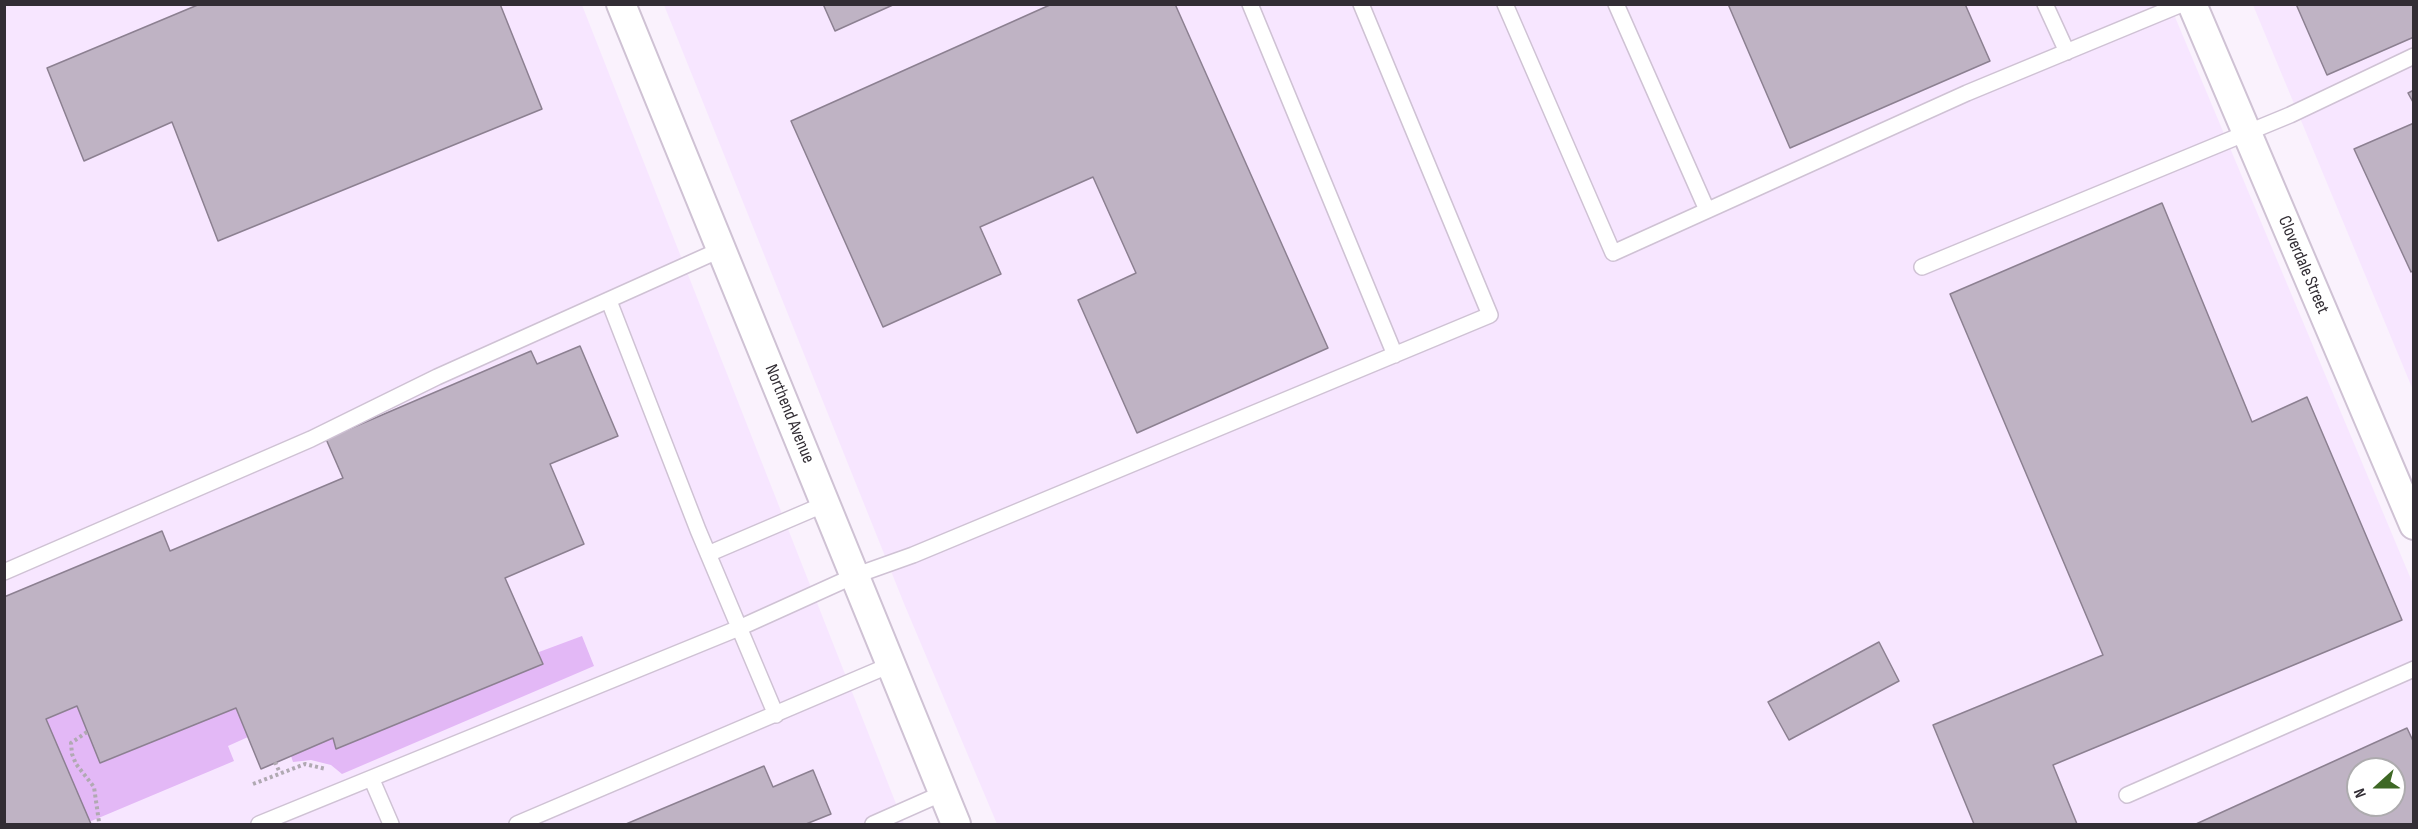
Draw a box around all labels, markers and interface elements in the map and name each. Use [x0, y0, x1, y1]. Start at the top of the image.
street label: Cloverdale Street [2273, 213, 2333, 317]
street label: Northend Avenue [759, 361, 819, 467]
north arrow [2346, 757, 2406, 817]
text: N [2350, 786, 2371, 800]

